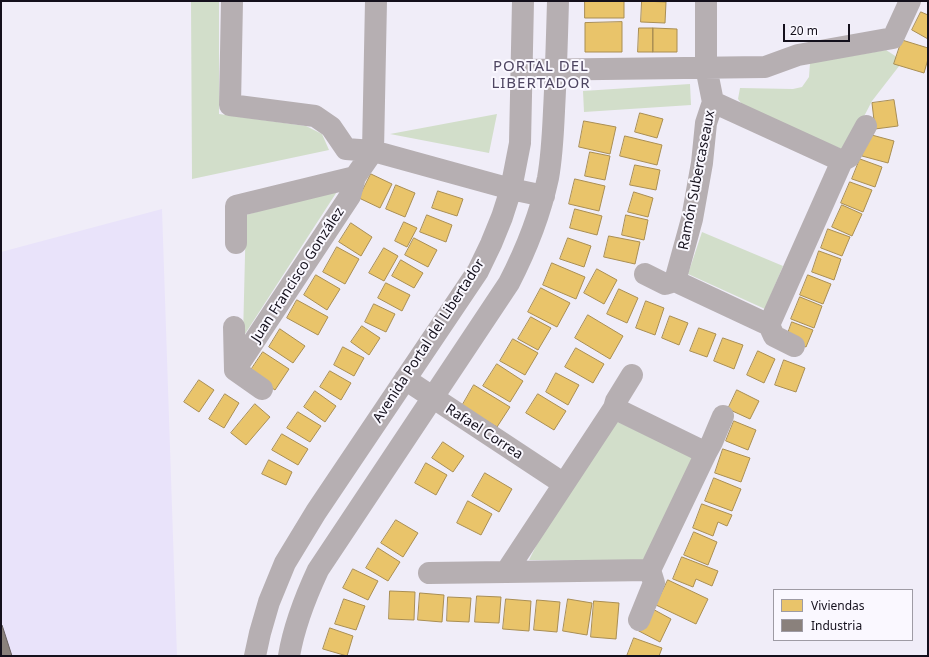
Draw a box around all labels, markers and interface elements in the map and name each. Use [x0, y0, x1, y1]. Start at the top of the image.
scale bar [785, 16, 852, 42]
text: 20 m [790, 22, 818, 39]
district label: PORTAL DEL LIBERTADOR [491, 58, 591, 93]
street label: Ramón Subercaseaux [675, 109, 719, 251]
street label: Juan Francisco González [248, 204, 348, 346]
street label: Avenida Portal del Libertador [370, 256, 488, 426]
street label: Rafael Correa [442, 401, 526, 463]
legend [773, 589, 913, 641]
text: Viviendas [811, 597, 865, 614]
text: Industria [811, 617, 862, 634]

